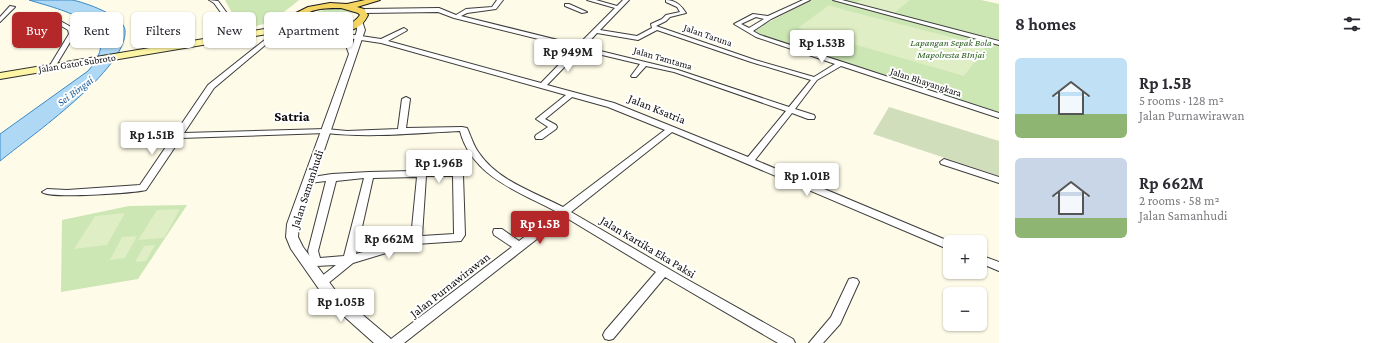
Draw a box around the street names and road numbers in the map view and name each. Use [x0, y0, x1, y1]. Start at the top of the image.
street label: Jalan Taruna [681, 21, 734, 49]
street label: Jalan Tamtama [631, 44, 694, 72]
street label: Jalan Gatot Subroto [37, 51, 116, 75]
street label: Jalan Bhayangkara [888, 65, 963, 99]
street label: Jalan Ksatria [625, 91, 688, 127]
street label: Jalan Samanhudi [287, 148, 326, 231]
street label: Jalan Kartika Eka Paksi [597, 213, 698, 281]
street label: Jalan Purnawirawan [407, 249, 493, 321]

